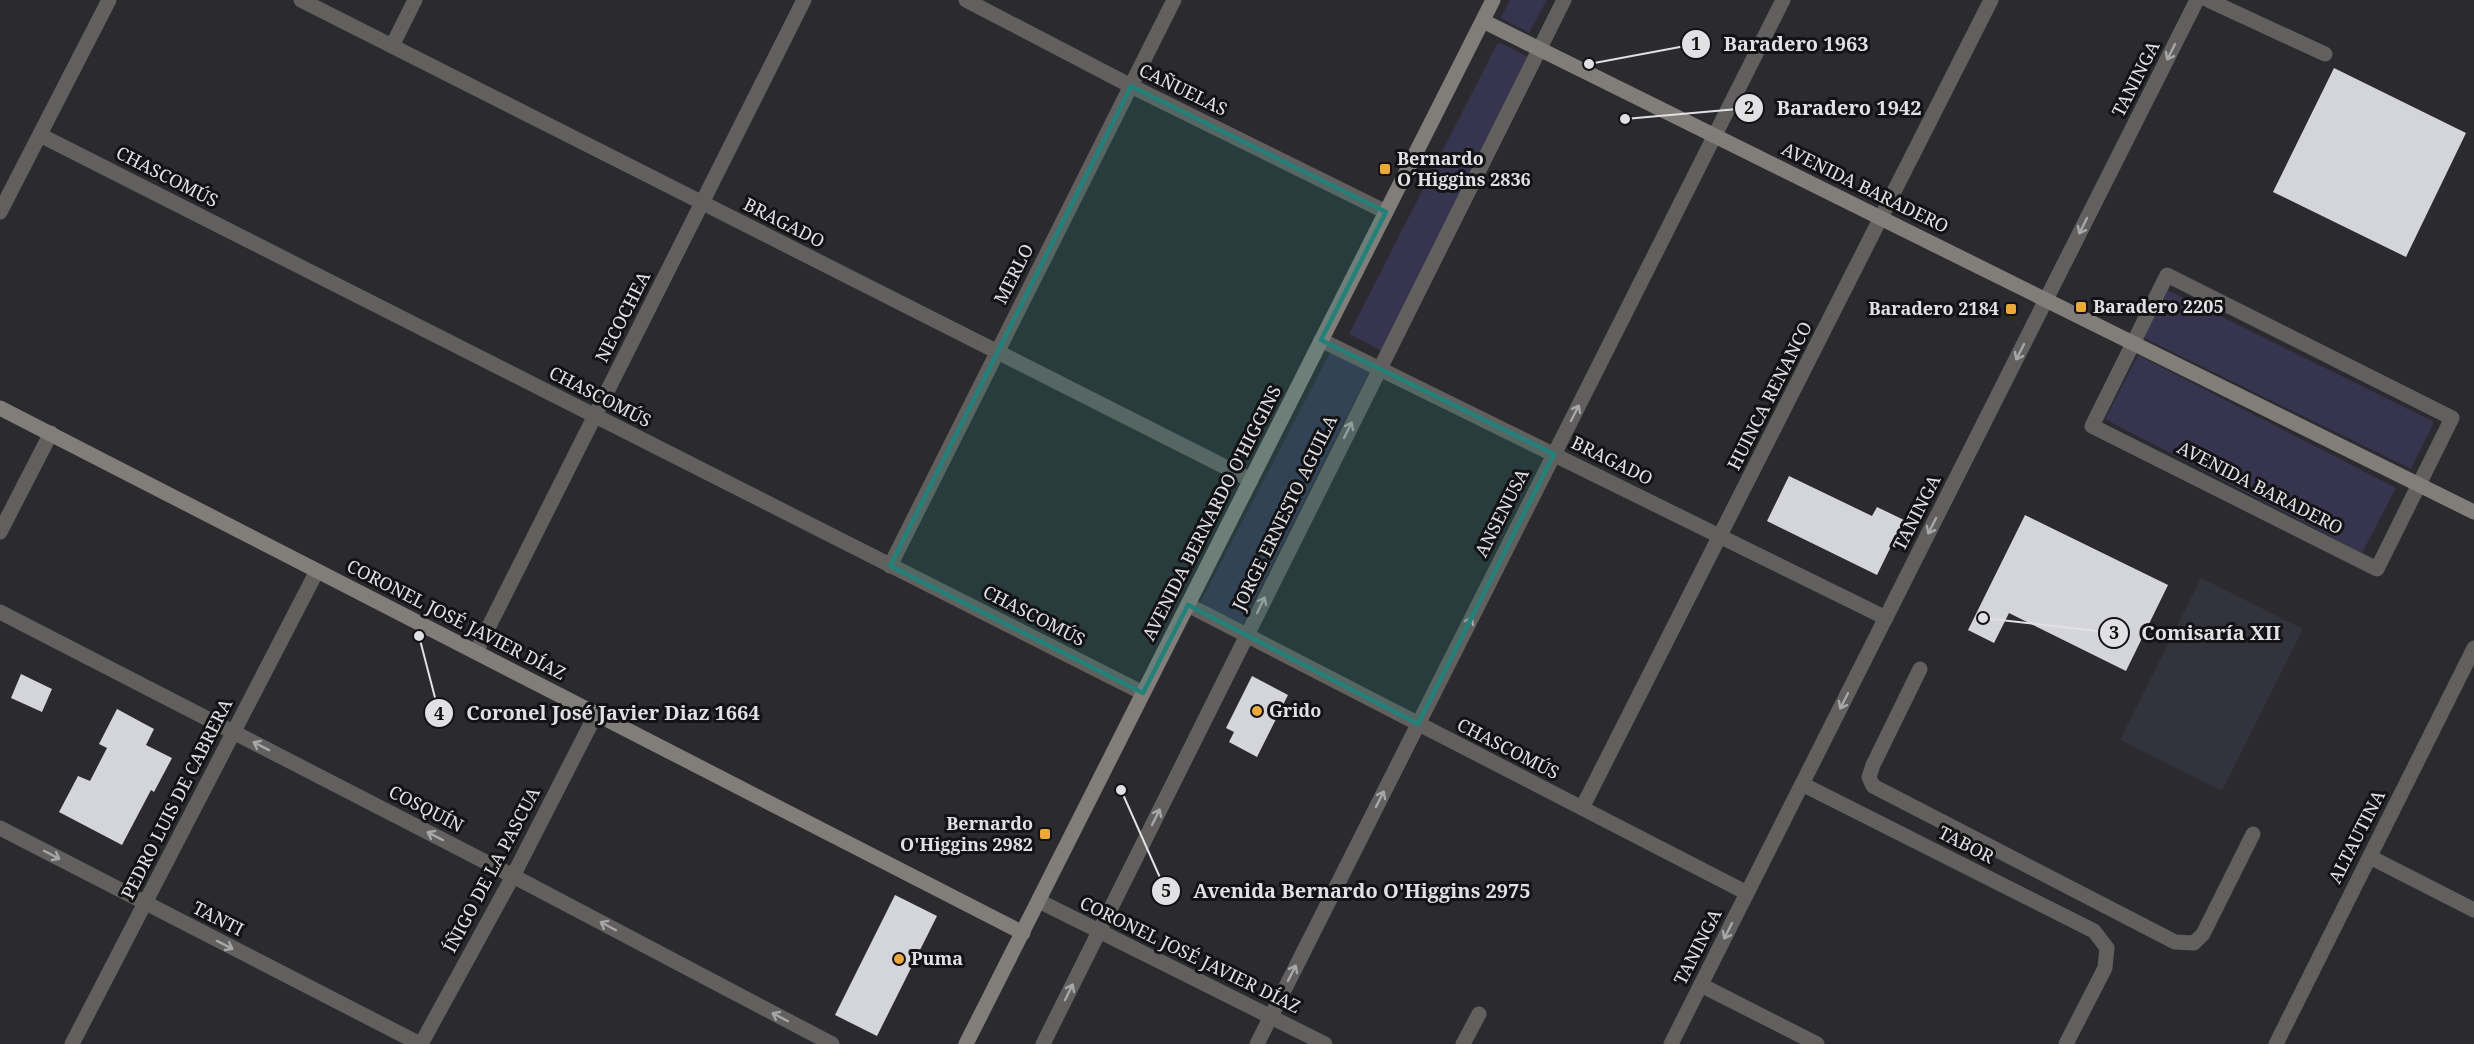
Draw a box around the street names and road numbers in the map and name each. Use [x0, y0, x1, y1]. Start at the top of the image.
street label: TANINGA [2106, 36, 2165, 121]
street label: CAÑUELAS [1135, 57, 1232, 121]
street label: AVENIDA BARADERO [1778, 136, 1953, 238]
street label: CHASCOMÚS [112, 140, 223, 212]
street label: BRAGADO [740, 191, 829, 253]
street label: MERLO [988, 239, 1038, 308]
street label: NECOCHEA [589, 267, 655, 366]
street label: HUINCA RENANCO [1721, 317, 1817, 474]
street label: CHASCOMÚS [545, 360, 656, 432]
street label: AVENIDA BERNARDO O'HIGGINS [1136, 381, 1286, 644]
street label: JORGE ERNESTO AGUILA [1226, 411, 1342, 615]
street label: BRAGADO [1568, 430, 1657, 490]
street label: AVENIDA BARADERO [2174, 435, 2347, 539]
street label: ANSENUSA [1469, 464, 1534, 561]
street label: TANINGA [1887, 470, 1946, 555]
street label: CORONEL JOSÉ JAVIER DÍAZ [343, 553, 570, 685]
street label: CHASCOMÚS [979, 579, 1090, 651]
street label: PEDRO LUIS DE CABRERA [115, 694, 237, 903]
street label: CHASCOMÚS [1453, 712, 1564, 784]
street label: COSQUÍN [385, 779, 468, 837]
street label: ÍÑIGO DE LA PASCUA [437, 782, 545, 956]
street label: ALTAUTINA [2322, 785, 2390, 887]
street label: TABOR [1934, 820, 1999, 868]
street label: CORONEL JOSÉ JAVIER DÍAZ [1076, 890, 1305, 1018]
street label: TANTI [189, 895, 248, 941]
street label: TANINGA [1668, 904, 1727, 989]

